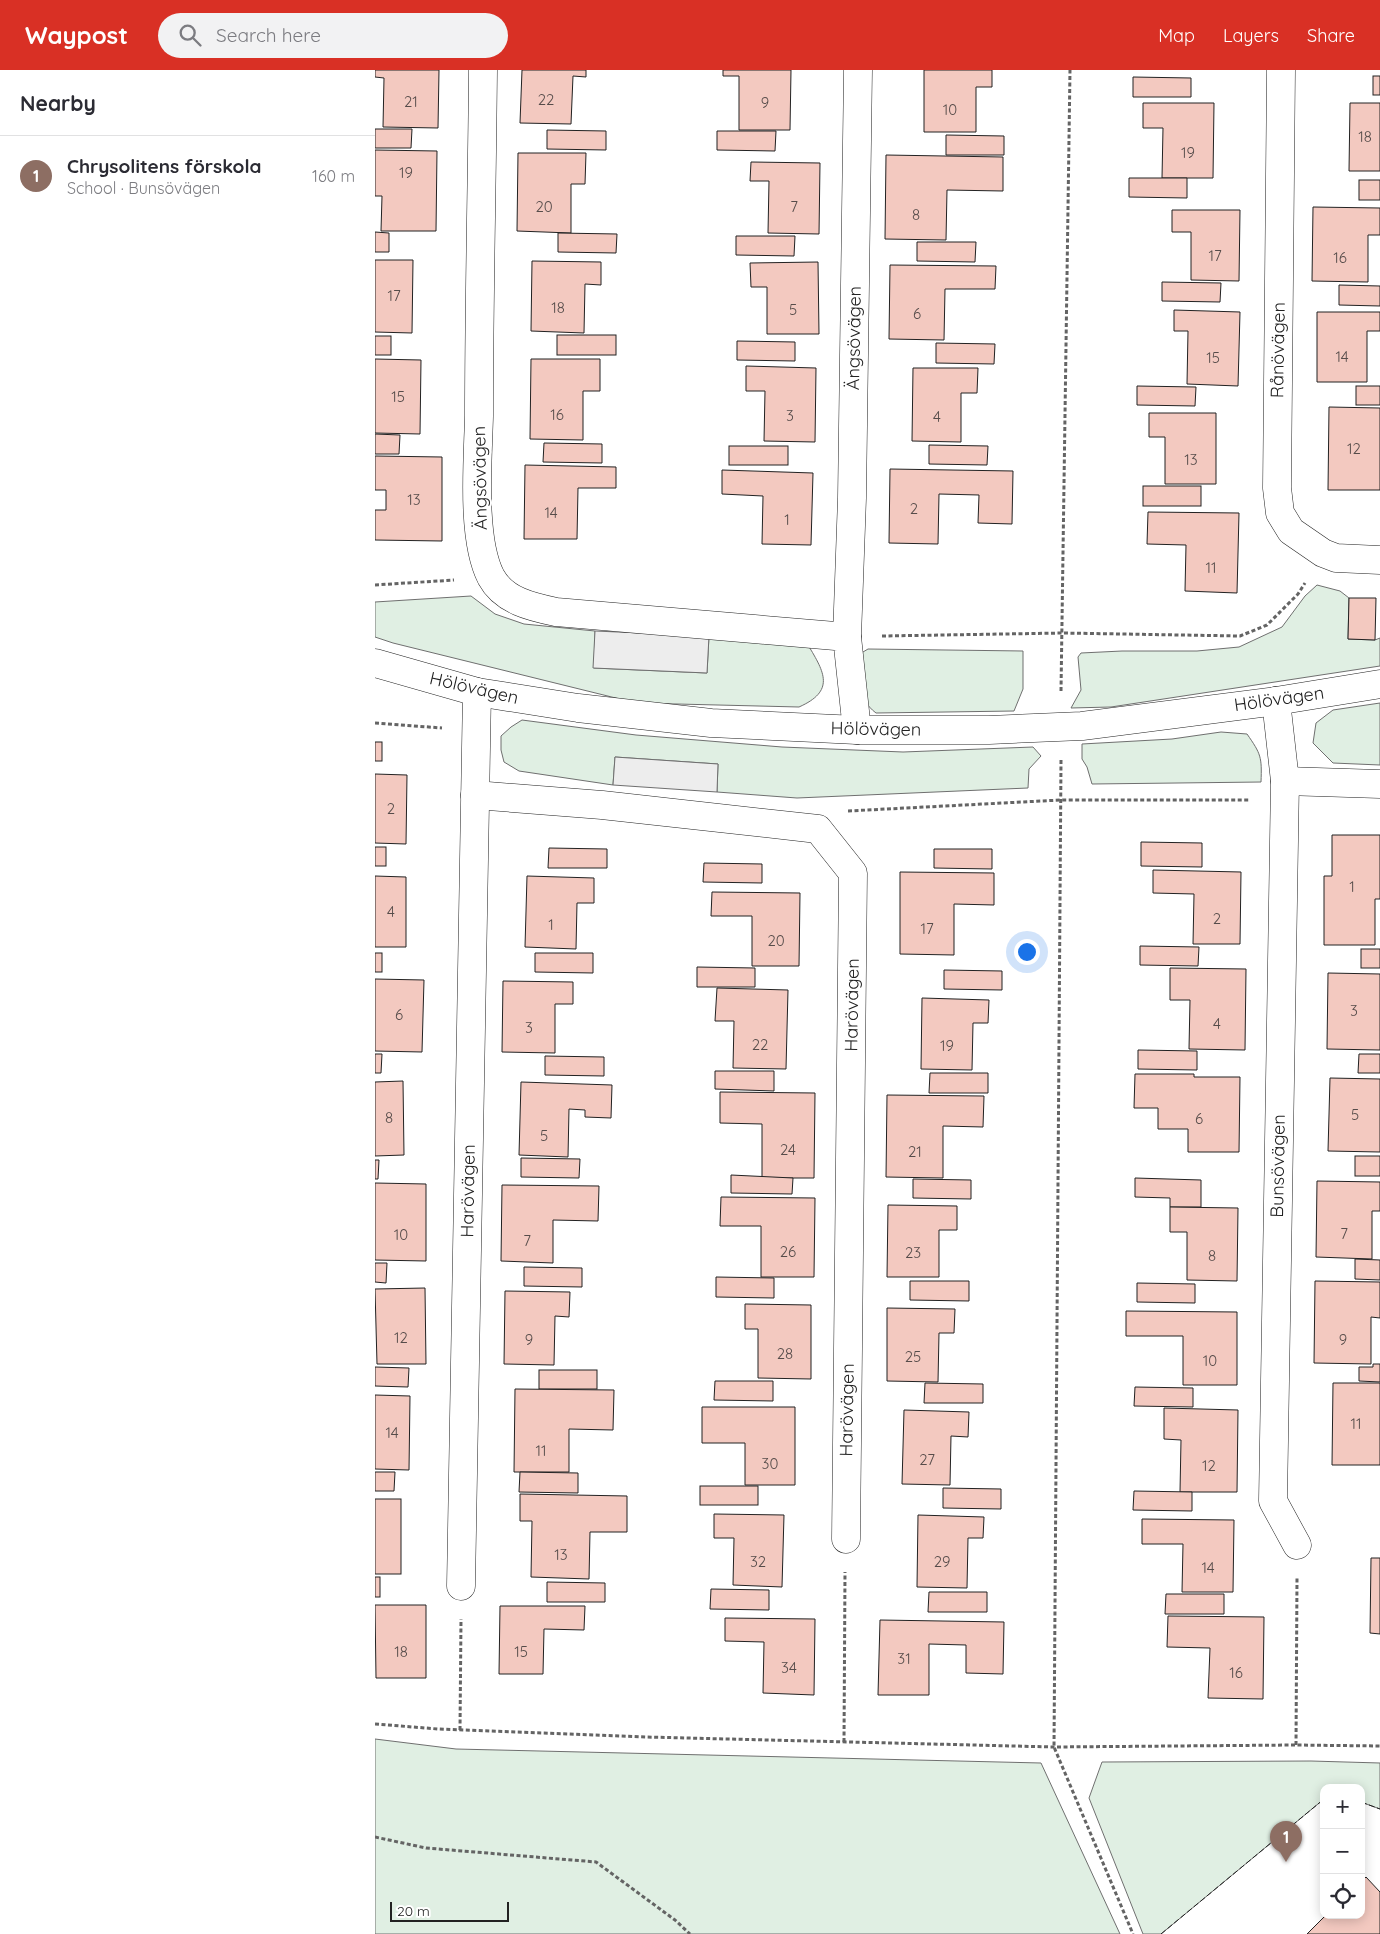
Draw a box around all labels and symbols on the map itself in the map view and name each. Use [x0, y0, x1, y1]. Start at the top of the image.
house number: 22 [538, 90, 554, 109]
house number: 21 [404, 92, 418, 111]
house number: 9 [761, 93, 769, 112]
house number: 10 [943, 100, 957, 119]
house number: 18 [1358, 127, 1372, 146]
house number: 19 [1181, 143, 1195, 162]
house number: 19 [399, 163, 413, 182]
house number: 20 [535, 197, 553, 216]
house number: 7 [790, 197, 798, 216]
house number: 8 [912, 205, 920, 224]
house number: 17 [1208, 246, 1222, 265]
house number: 16 [1333, 248, 1347, 267]
house number: 17 [387, 286, 401, 305]
street label: Ängsövägen [841, 286, 866, 390]
house number: 18 [551, 298, 565, 317]
house number: 5 [789, 300, 797, 319]
street label: Rånövägen [1265, 302, 1290, 398]
house number: 6 [913, 304, 921, 323]
house number: 14 [1335, 347, 1349, 366]
house number: 15 [1206, 348, 1220, 367]
house number: 15 [391, 387, 405, 406]
house number: 16 [550, 405, 564, 424]
house number: 3 [786, 406, 794, 425]
house number: 4 [933, 407, 941, 426]
street label: Ängsövägen [467, 426, 492, 530]
house number: 12 [1347, 439, 1361, 458]
house number: 13 [1184, 450, 1198, 469]
house number: 13 [407, 490, 421, 509]
house number: 2 [910, 499, 918, 518]
house number: 14 [544, 503, 558, 522]
house number: 1 [784, 510, 790, 529]
house number: 11 [1205, 558, 1217, 577]
street label: Hölövägen [427, 666, 521, 709]
street label: Hölövägen [1232, 681, 1325, 716]
street label: Hölövägen [831, 716, 921, 741]
house number: 2 [387, 799, 395, 818]
house number: 1 [1349, 877, 1355, 896]
house number: 4 [387, 902, 395, 921]
house number: 2 [1213, 909, 1221, 928]
house number: 1 [548, 915, 554, 934]
house number: 17 [920, 919, 934, 938]
house number: 20 [767, 931, 785, 950]
your location [1014, 939, 1040, 965]
street label: Harövägen [839, 958, 864, 1052]
house number: 3 [1350, 1001, 1358, 1020]
house number: 6 [395, 1005, 403, 1024]
house number: 4 [1213, 1014, 1221, 1033]
house number: 3 [525, 1018, 533, 1037]
house number: 22 [752, 1035, 768, 1054]
house number: 19 [940, 1036, 954, 1055]
house number: 5 [1351, 1105, 1359, 1124]
house number: 8 [385, 1108, 393, 1127]
house number: 6 [1195, 1109, 1203, 1128]
street label: Bunsövägen [1265, 1114, 1290, 1218]
house number: 5 [540, 1126, 548, 1145]
house number: 24 [780, 1140, 796, 1159]
house number: 21 [908, 1142, 922, 1161]
street label: Harövägen [455, 1144, 480, 1238]
house number: 7 [1340, 1224, 1348, 1243]
house number: 10 [394, 1225, 408, 1244]
house number: 7 [523, 1231, 531, 1250]
house number: 26 [780, 1242, 796, 1261]
house number: 23 [905, 1243, 921, 1262]
house number: 8 [1208, 1246, 1216, 1265]
house number: 12 [394, 1328, 408, 1347]
house number: 9 [525, 1330, 533, 1349]
house number: 9 [1339, 1330, 1347, 1349]
house number: 28 [777, 1344, 793, 1363]
house number: 25 [905, 1347, 921, 1366]
house number: 10 [1203, 1351, 1217, 1370]
street label: Harövägen [834, 1363, 859, 1457]
house number: 11 [1350, 1414, 1362, 1433]
house number: 14 [385, 1423, 399, 1442]
house number: 11 [535, 1441, 547, 1460]
house number: 27 [919, 1450, 935, 1469]
house number: 30 [762, 1454, 778, 1473]
house number: 12 [1202, 1456, 1216, 1475]
house number: 13 [554, 1545, 568, 1564]
house number: 32 [750, 1552, 766, 1571]
house number: 29 [934, 1552, 950, 1571]
house number: 14 [1201, 1558, 1215, 1577]
house number: 18 [394, 1642, 408, 1661]
house number: 15 [514, 1642, 528, 1661]
house number: 31 [897, 1649, 911, 1668]
house number: 34 [781, 1658, 797, 1677]
house number: 16 [1229, 1663, 1243, 1682]
pin: 1 [1270, 1821, 1302, 1862]
scale bar [390, 1899, 509, 1922]

